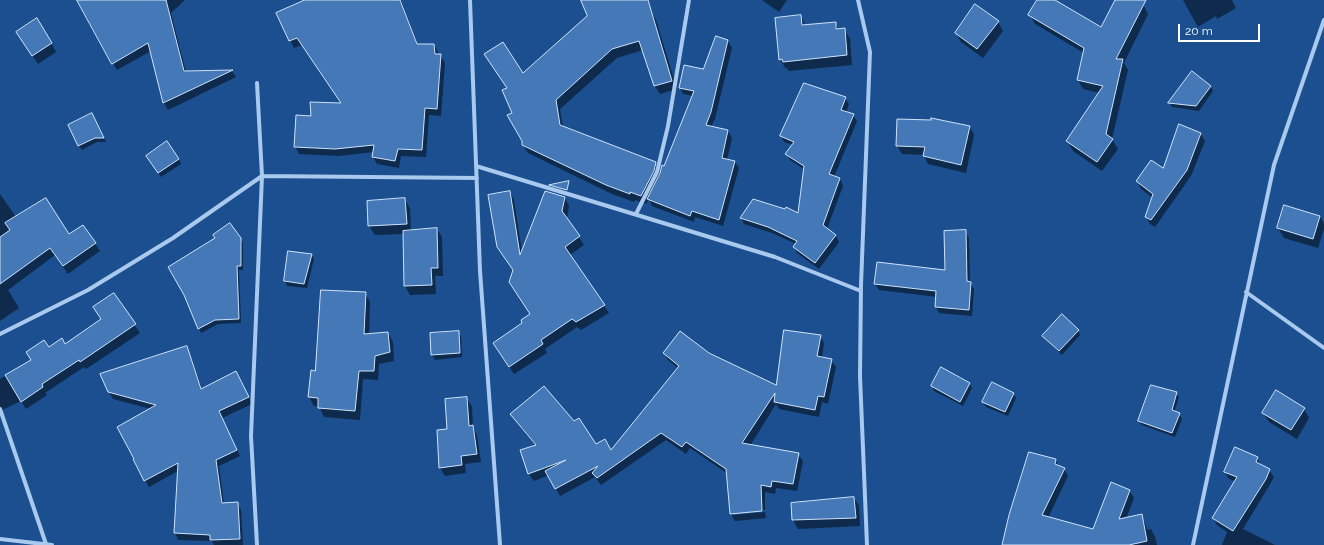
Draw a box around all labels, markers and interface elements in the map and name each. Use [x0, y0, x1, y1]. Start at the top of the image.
scale bar [1180, 16, 1262, 42]
text: 20 m [1185, 24, 1213, 38]

